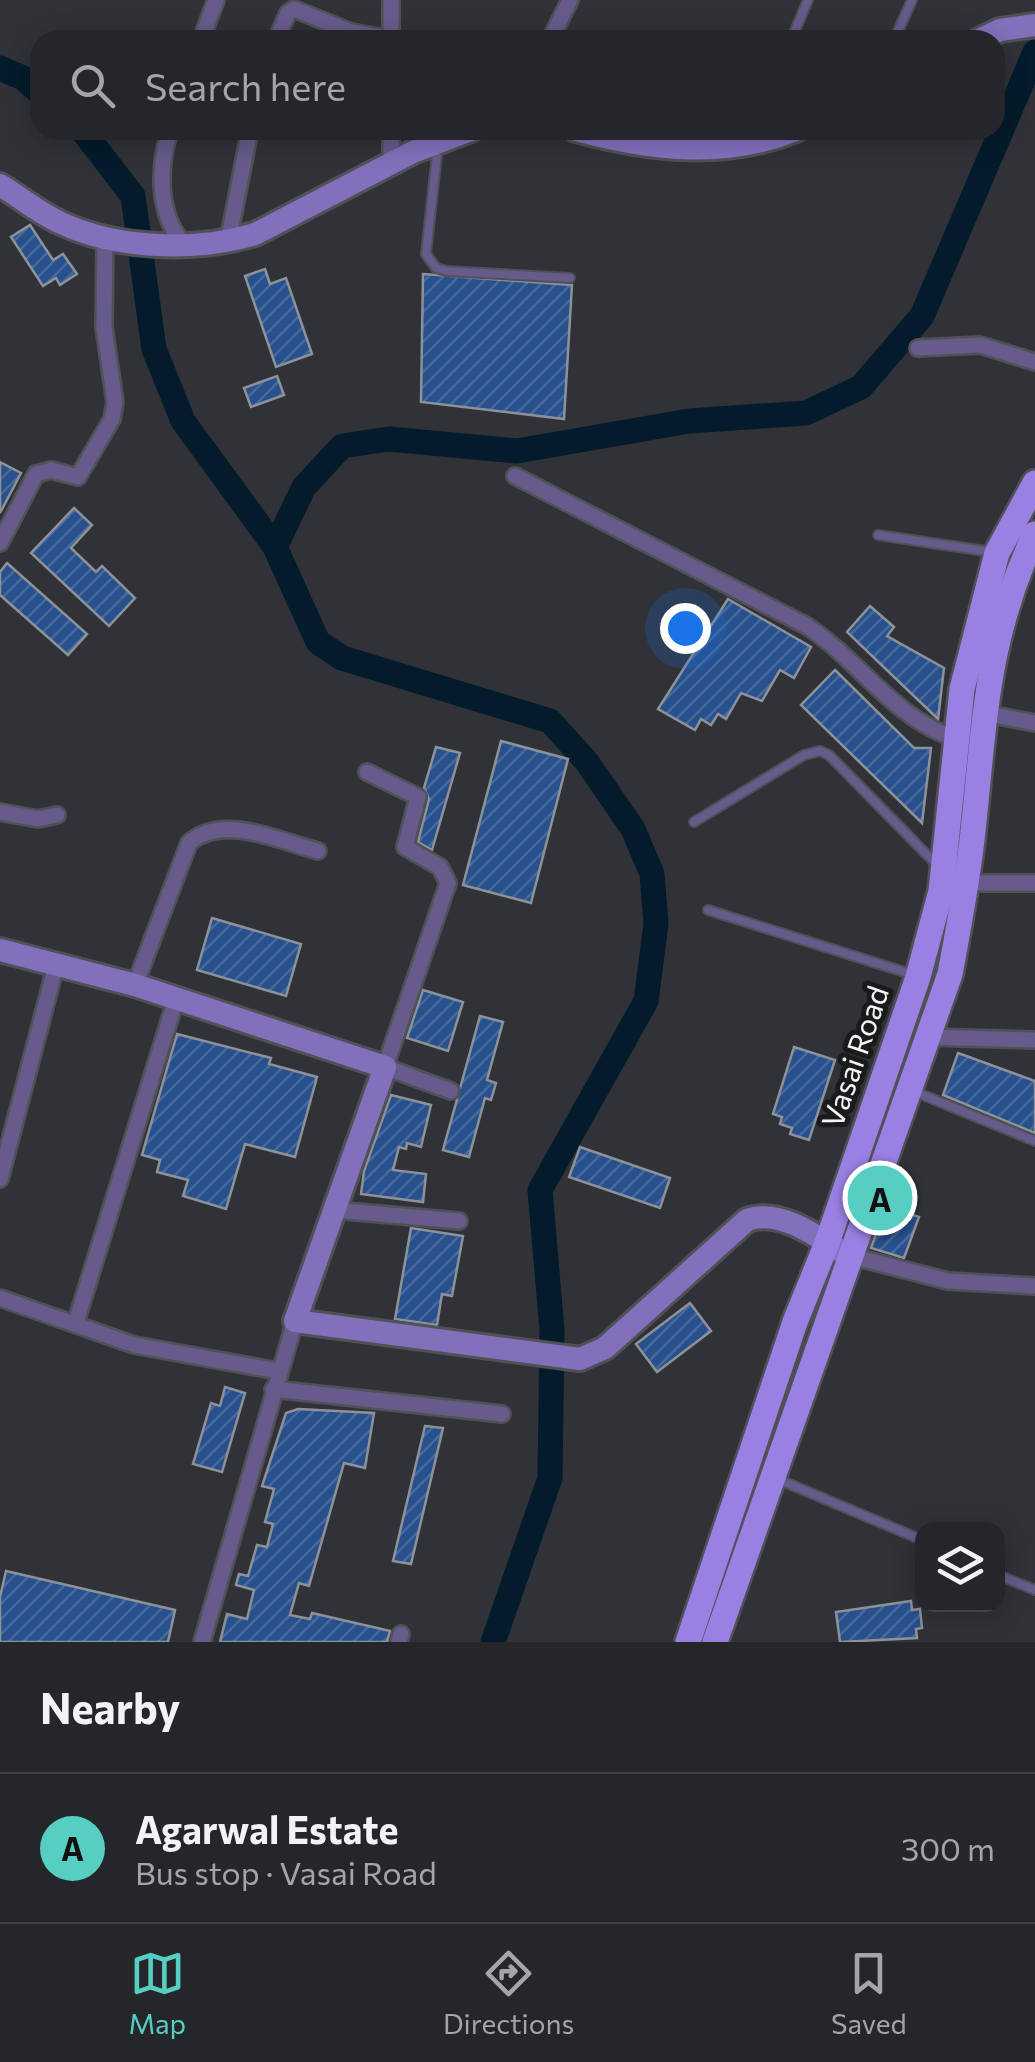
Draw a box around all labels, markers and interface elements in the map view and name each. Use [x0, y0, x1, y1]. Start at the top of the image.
search box [30, 30, 1005, 140]
icon: search [65, 58, 120, 113]
text: Search here [145, 62, 346, 109]
your location [660, 603, 711, 654]
street label: Vasai Road [812, 980, 895, 1132]
pin: A [848, 1160, 912, 1236]
map controls [915, 1522, 1005, 1612]
button: layers [915, 1522, 1005, 1612]
text: Nearby [40, 1681, 180, 1733]
text: Agarwal Estate [135, 1805, 398, 1852]
text: A [61, 1828, 84, 1868]
text: 300 m [901, 1828, 995, 1868]
text: Bus stop · Vasai Road [135, 1852, 437, 1892]
tab: Map [128, 1946, 186, 2040]
tab: Directions [443, 1946, 574, 2040]
tab: Saved [831, 1946, 907, 2040]

